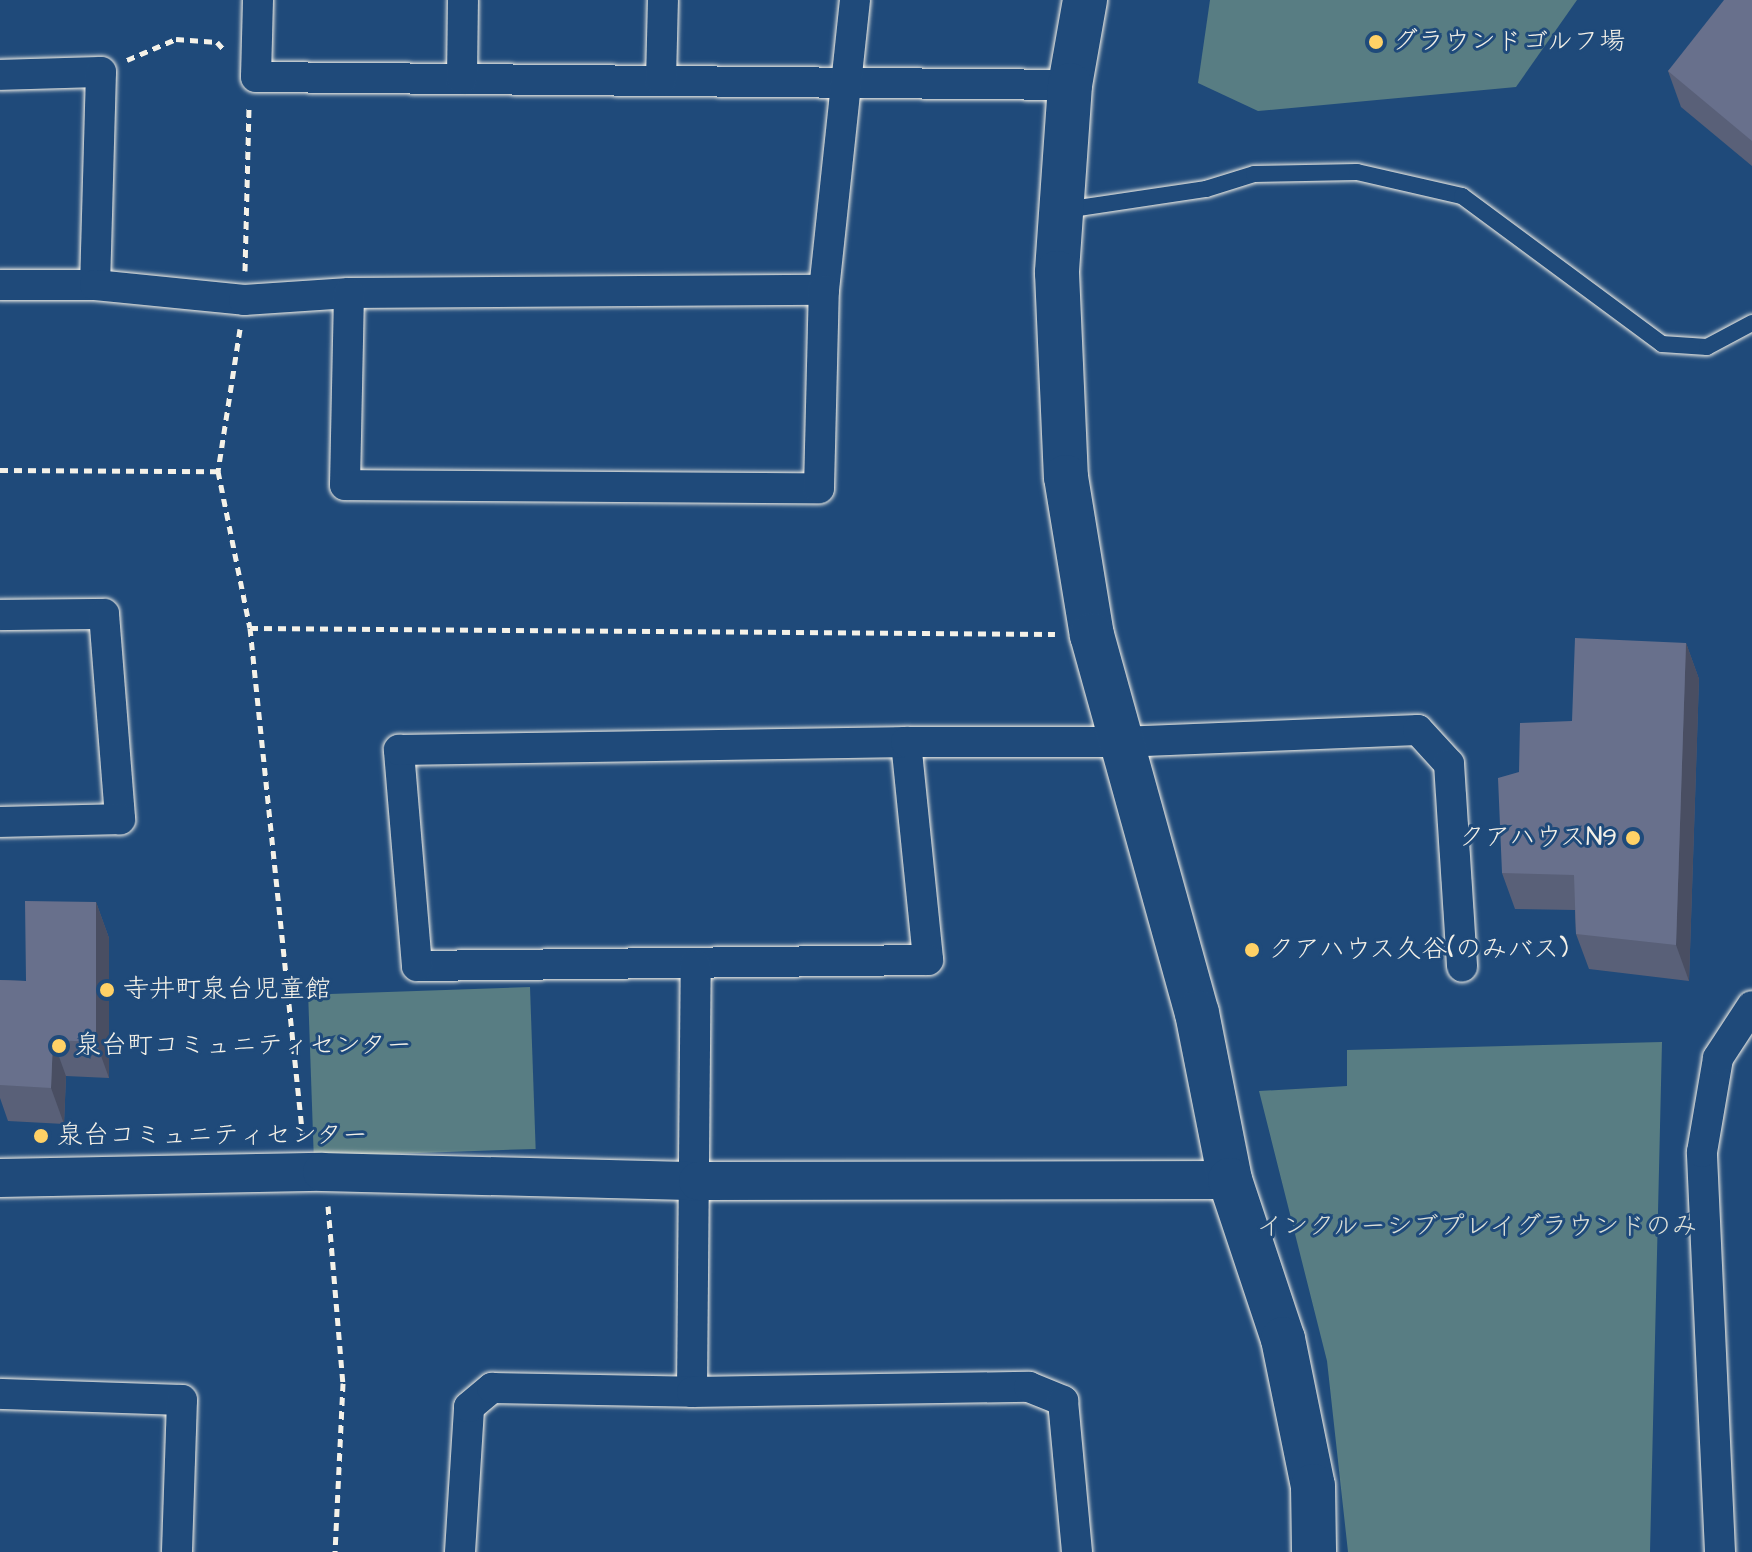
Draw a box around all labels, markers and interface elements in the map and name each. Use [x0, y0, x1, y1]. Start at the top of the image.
place label: グラウンドゴルフ場 [1392, 26, 1626, 58]
marker: グラウンドゴルフ場 [1367, 33, 1385, 51]
place label: クアハウスN9 [1456, 822, 1617, 854]
marker: クアハウスN9 [1624, 829, 1642, 847]
place label: クアハウス久谷(のみバス) [1268, 934, 1571, 966]
marker: クアハウス久谷(のみバス) [1243, 941, 1261, 959]
place label: 寺井町泉台児童館 [123, 974, 331, 1006]
marker: 寺井町泉台児童館 [98, 981, 116, 999]
place label: 泉台町コミュニティセンター [75, 1030, 413, 1062]
marker: 泉台町コミュニティセンター [50, 1037, 68, 1055]
place label: 泉台コミュニティセンター [57, 1120, 369, 1152]
marker: 泉台コミュニティセンター [32, 1127, 50, 1145]
park label: インクルーシブプレイグラウンドのみ [1255, 1211, 1699, 1243]

